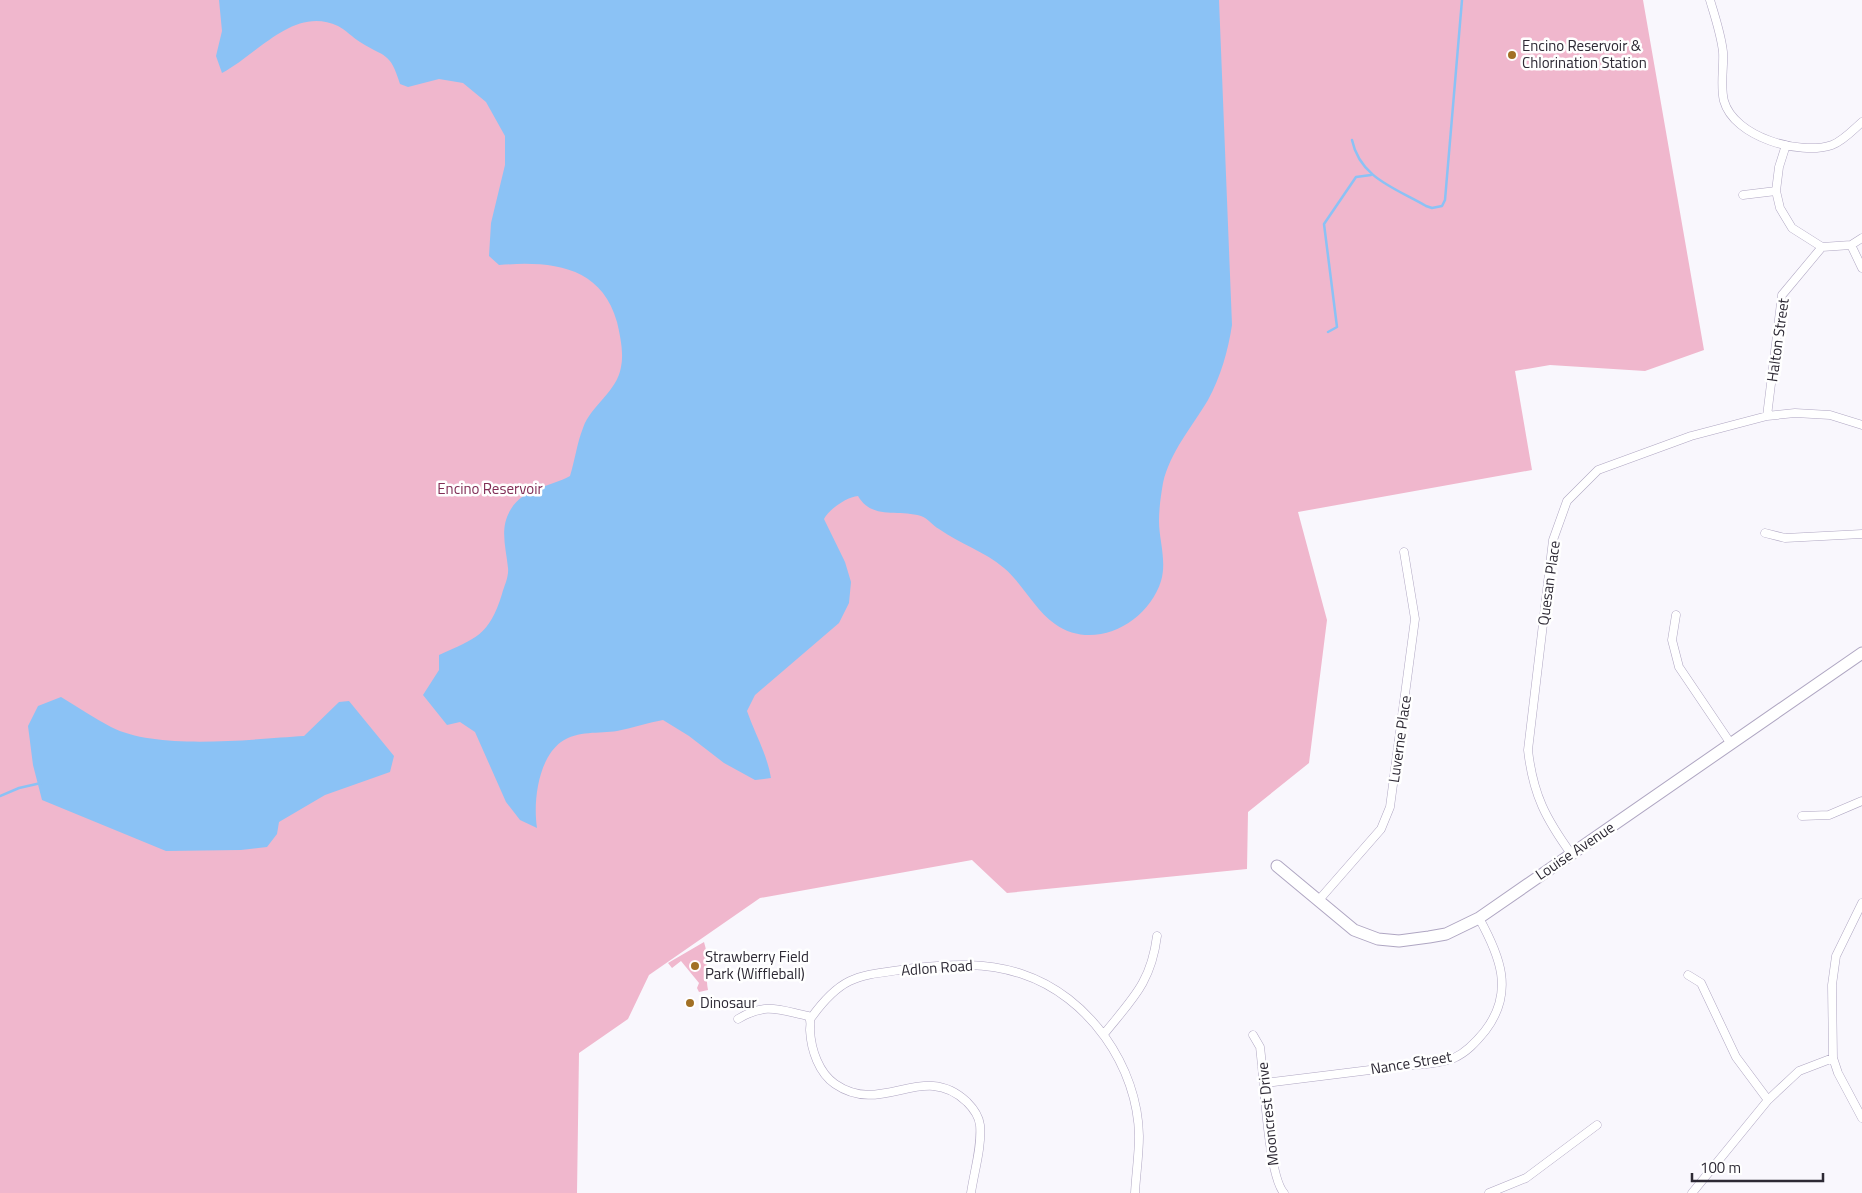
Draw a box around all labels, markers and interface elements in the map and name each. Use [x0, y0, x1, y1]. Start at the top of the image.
place label: Encino Reservoir & Chlorination Station [1522, 34, 1647, 74]
marker: Encino Reservoir & Chlorination Station [1506, 49, 1518, 61]
street label: Halton Street [1760, 296, 1795, 383]
park label: Encino Reservoir [437, 477, 543, 500]
street label: Quesan Place [1531, 539, 1566, 627]
street label: Luverne Place [1382, 694, 1417, 784]
street label: Louise Avenue [1531, 816, 1619, 886]
place label: Strawberry Field Park (Wiffleball) [705, 945, 809, 985]
street label: Adlon Road [900, 954, 974, 981]
marker: Strawberry Field Park (Wiffleball) [689, 960, 701, 972]
place label: Dinosaur [700, 991, 757, 1014]
marker: Dinosaur [684, 997, 696, 1009]
street label: Nance Street [1369, 1045, 1454, 1080]
street label: Mooncrest Drive [1251, 1061, 1284, 1167]
scale bar [1692, 1150, 1823, 1182]
text: 100 m [1700, 1156, 1741, 1179]

